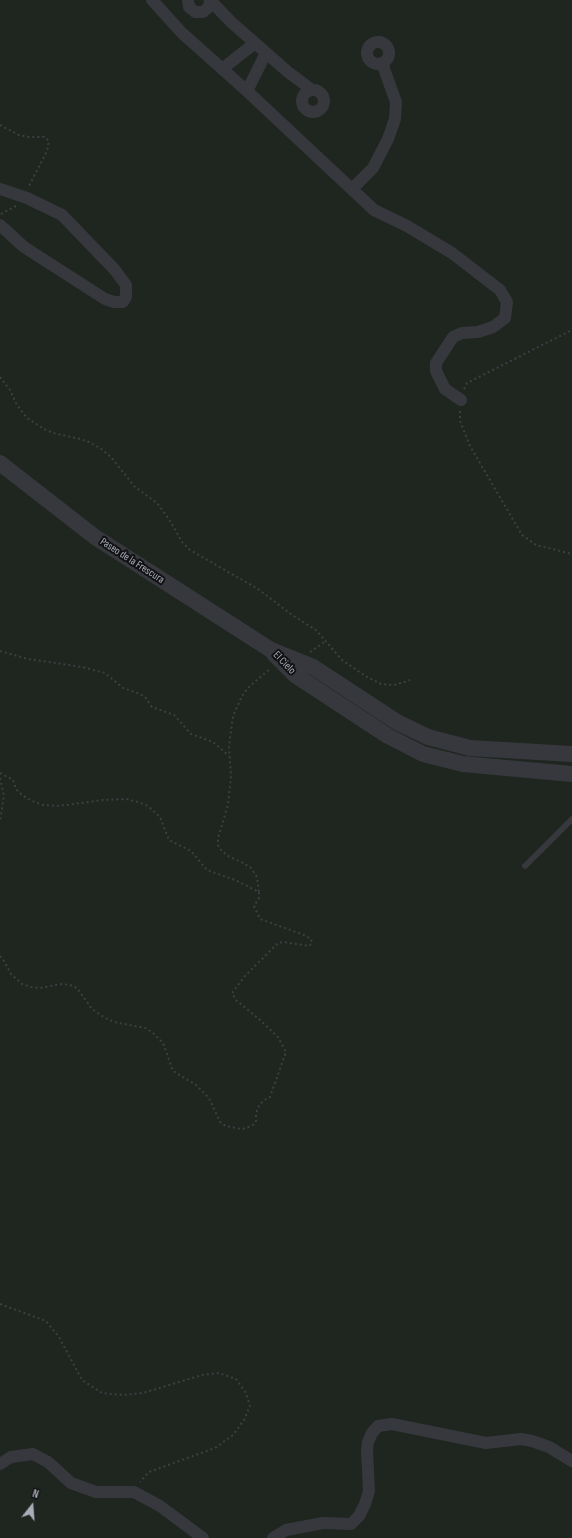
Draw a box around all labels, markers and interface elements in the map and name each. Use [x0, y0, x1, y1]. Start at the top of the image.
street label: Paseo de la Frescura [97, 535, 167, 587]
street label: El Cielo [270, 649, 298, 677]
north arrow [12, 1486, 52, 1526]
text: N [31, 1487, 40, 1501]

